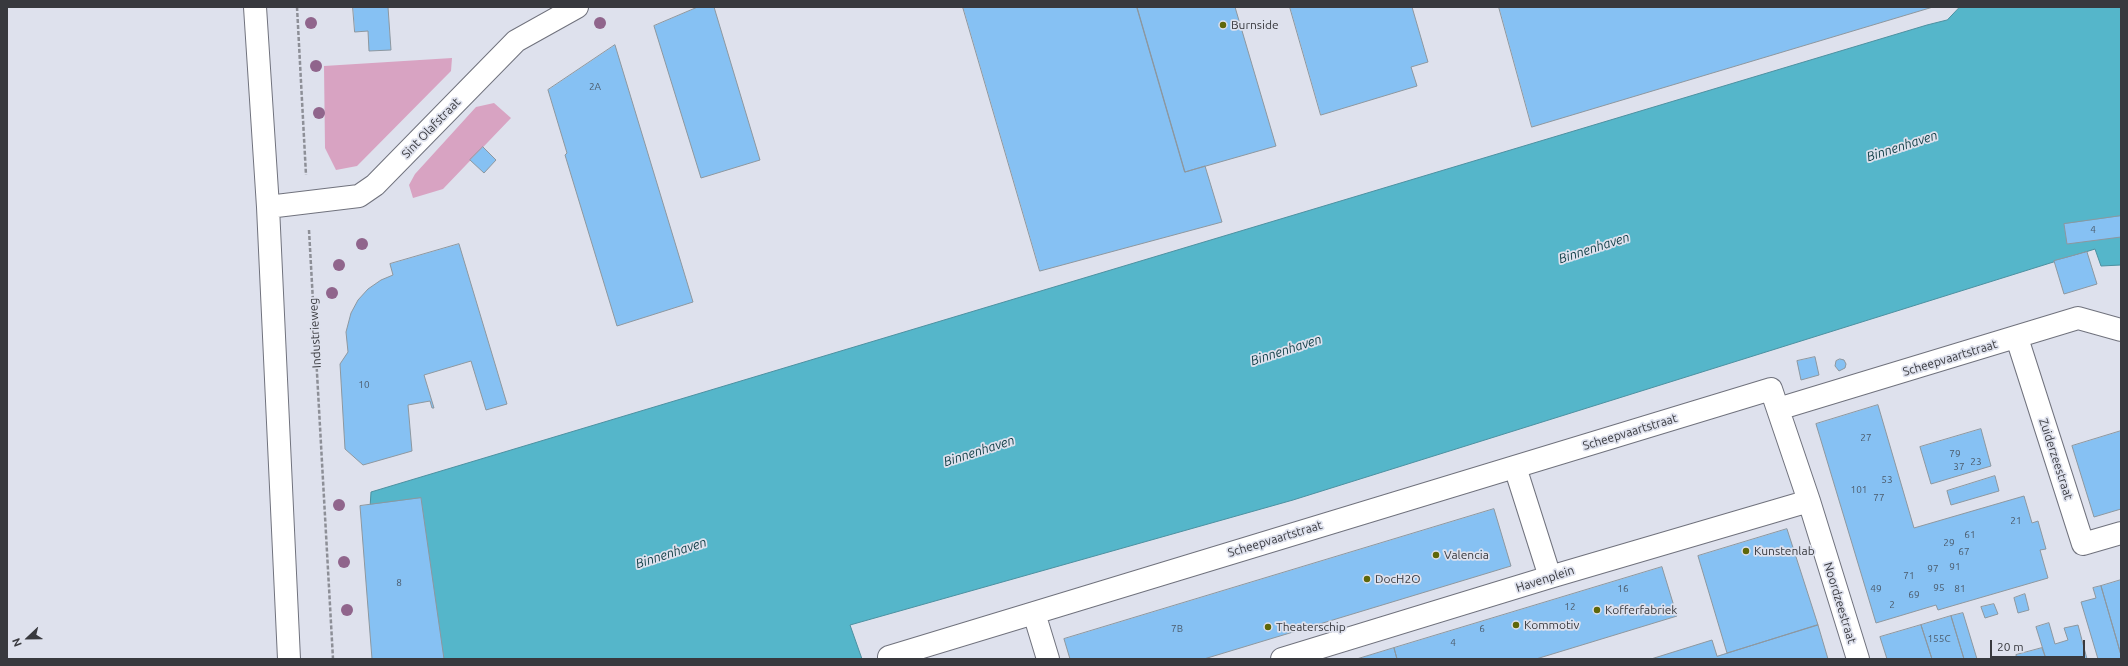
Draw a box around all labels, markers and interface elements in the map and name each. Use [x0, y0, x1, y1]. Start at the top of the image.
place label: Burnside [1231, 18, 1279, 32]
marker: Burnside [1218, 20, 1228, 30]
house number: 2A [589, 81, 601, 93]
street label: Sint Olafstraat [399, 95, 463, 161]
water label: Binnenhaven [1864, 127, 1940, 165]
house number: 4 [2090, 224, 2096, 236]
water label: Binnenhaven [1556, 229, 1632, 267]
street label: Industrieweg [306, 297, 324, 369]
water label: Binnenhaven [1248, 331, 1324, 369]
street label: Scheepvaartstraat [1901, 337, 1999, 379]
house number: 10 [358, 379, 370, 391]
street label: Scheepvaartstraat [1581, 411, 1679, 453]
street label: Zuiderzeestraat [2036, 416, 2076, 502]
water label: Binnenhaven [941, 432, 1017, 470]
house number: 27 [1860, 432, 1872, 444]
house number: 79 [1949, 448, 1961, 460]
house number: 23 [1970, 456, 1982, 468]
house number: 37 [1953, 461, 1965, 473]
house number: 53 [1881, 474, 1893, 486]
house number: 101 [1851, 484, 1867, 496]
house number: 77 [1873, 492, 1885, 504]
house number: 21 [2010, 515, 2022, 527]
street label: Scheepvaartstraat [1226, 518, 1324, 560]
house number: 61 [1964, 529, 1976, 541]
water label: Binnenhaven [633, 534, 709, 572]
house number: 29 [1943, 537, 1955, 549]
place label: Kunstenlab [1754, 544, 1815, 558]
marker: Kunstenlab [1741, 546, 1751, 556]
house number: 67 [1958, 546, 1970, 558]
place label: Valencia [1444, 548, 1489, 562]
marker: Valencia [1431, 550, 1441, 560]
street label: Noordzeestraat [1821, 561, 1859, 645]
house number: 91 [1949, 561, 1961, 573]
street label: Havenplein [1514, 563, 1576, 595]
house number: 97 [1927, 563, 1939, 575]
house number: 71 [1903, 570, 1915, 582]
place label: DocH2O [1375, 572, 1421, 586]
marker: DocH2O [1362, 574, 1372, 584]
house number: 8 [396, 577, 402, 589]
house number: 95 [1933, 582, 1945, 594]
house number: 16 [1617, 583, 1629, 595]
house number: 49 [1870, 583, 1882, 595]
house number: 81 [1954, 583, 1966, 595]
house number: 69 [1908, 589, 1920, 601]
house number: 2 [1889, 599, 1895, 611]
house number: 12 [1564, 601, 1576, 613]
place label: Kofferfabriek [1605, 603, 1677, 617]
marker: Kofferfabriek [1592, 605, 1602, 615]
north arrow [8, 618, 48, 658]
place label: Kommotiv [1524, 618, 1579, 632]
place label: Theaterschip [1276, 620, 1346, 634]
marker: Kommotiv [1511, 620, 1521, 630]
marker: Theaterschip [1263, 622, 1273, 632]
house number: 7B [1171, 623, 1183, 635]
house number: 6 [1479, 623, 1485, 635]
scale bar [1992, 632, 2087, 658]
house number: 155C [1927, 633, 1951, 645]
text: N [10, 636, 24, 649]
house number: 4 [1450, 637, 1456, 649]
text: 20 m [1997, 640, 2024, 653]

